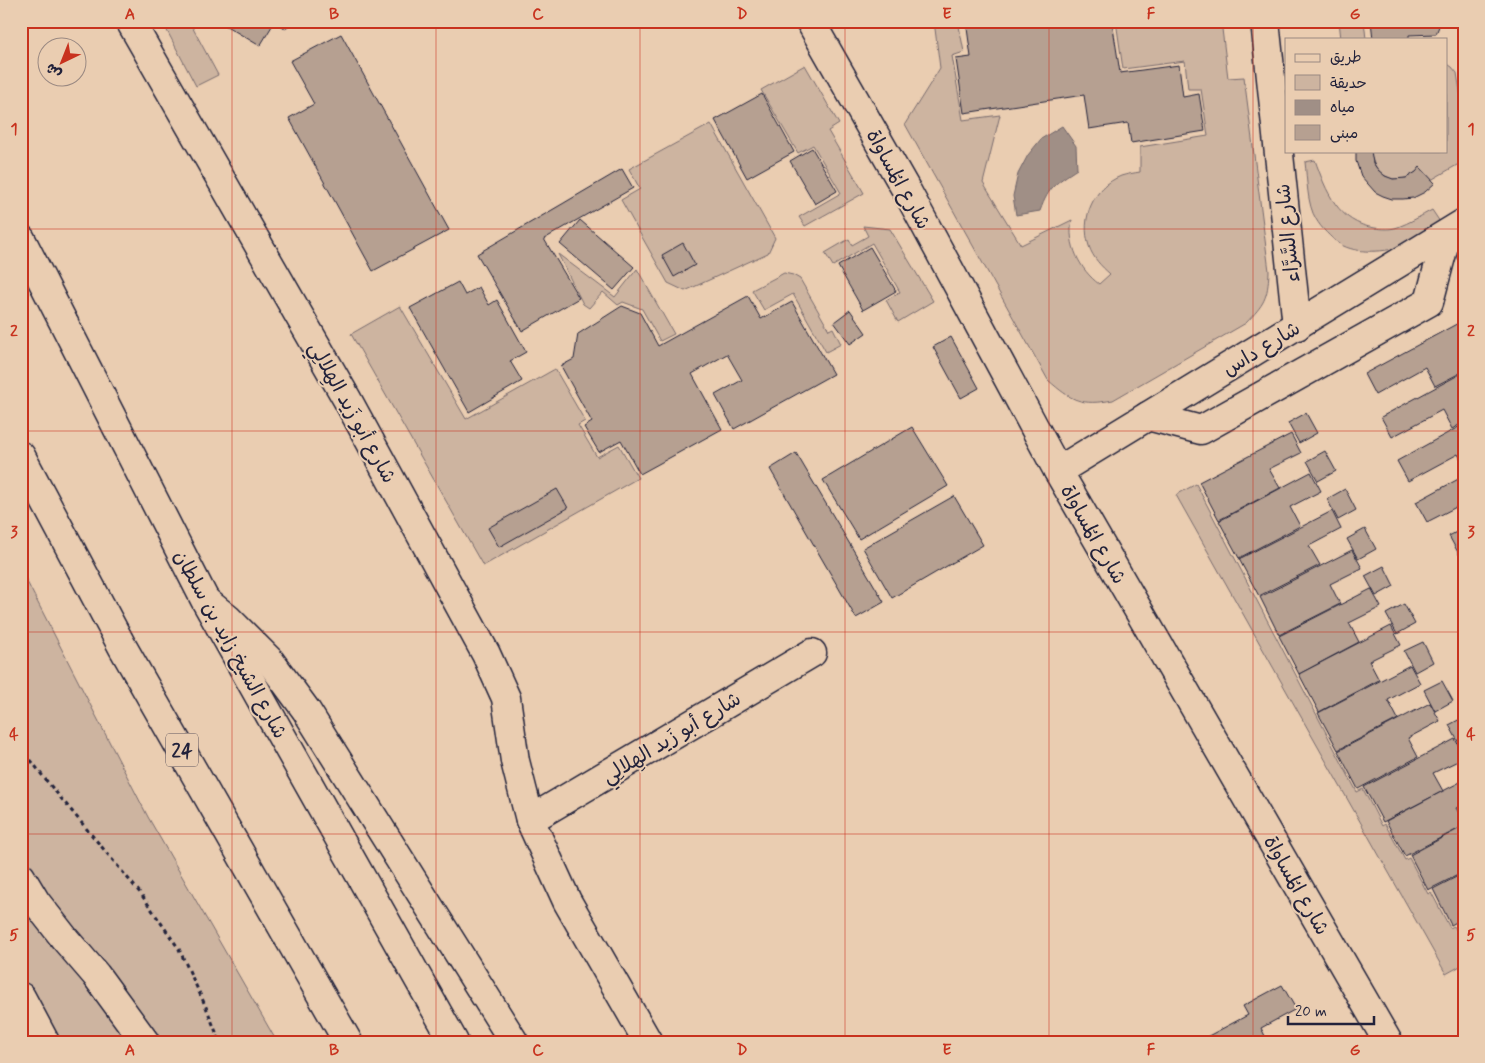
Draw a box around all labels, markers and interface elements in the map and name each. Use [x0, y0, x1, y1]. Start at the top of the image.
text: A [125, 4, 135, 25]
text: B [329, 4, 339, 25]
text: C [532, 4, 544, 25]
text: D [736, 4, 748, 25]
text: E [942, 4, 952, 25]
text: F [1147, 4, 1156, 25]
text: G [1350, 4, 1361, 25]
north arrow [38, 38, 88, 88]
legend [1285, 38, 1448, 152]
text: طريق [1330, 48, 1362, 68]
text: ش [42, 59, 66, 83]
text: حديقة [1330, 74, 1367, 94]
text: مياه [1330, 98, 1355, 118]
text: 1 [10, 119, 18, 140]
text: 1 [1467, 119, 1475, 140]
text: مبنى [1330, 124, 1358, 144]
street label: شارع المُساواة [859, 125, 936, 235]
street label: شارع السَّرَّاء [1270, 182, 1307, 283]
street label: شارع داس [1218, 316, 1306, 383]
text: 2 [10, 321, 18, 342]
text: 2 [1467, 321, 1475, 342]
street label: شارع أبو زَيد الهِلالِي [299, 337, 402, 490]
street label: شارع المُساواة [1053, 480, 1132, 589]
text: 3 [10, 522, 18, 543]
text: 3 [1467, 522, 1475, 543]
street label: شارع الشيخ زايد بن سلطان [167, 546, 293, 744]
street label: شارع أبو زَيد الهِلالِي [597, 686, 748, 793]
text: 4 [9, 724, 19, 745]
text: 4 [1466, 724, 1476, 745]
road number: 24 [166, 734, 198, 766]
street label: شارع المُساواة [1256, 831, 1335, 940]
text: 5 [9, 925, 19, 946]
text: 5 [1466, 925, 1476, 946]
scale bar [1288, 993, 1374, 1025]
text: 20 m [1295, 1002, 1327, 1022]
text: A [125, 1040, 135, 1061]
text: B [329, 1040, 339, 1061]
text: C [532, 1040, 544, 1061]
text: D [736, 1040, 748, 1061]
text: E [942, 1040, 952, 1061]
text: F [1147, 1040, 1156, 1061]
text: G [1350, 1040, 1361, 1061]

